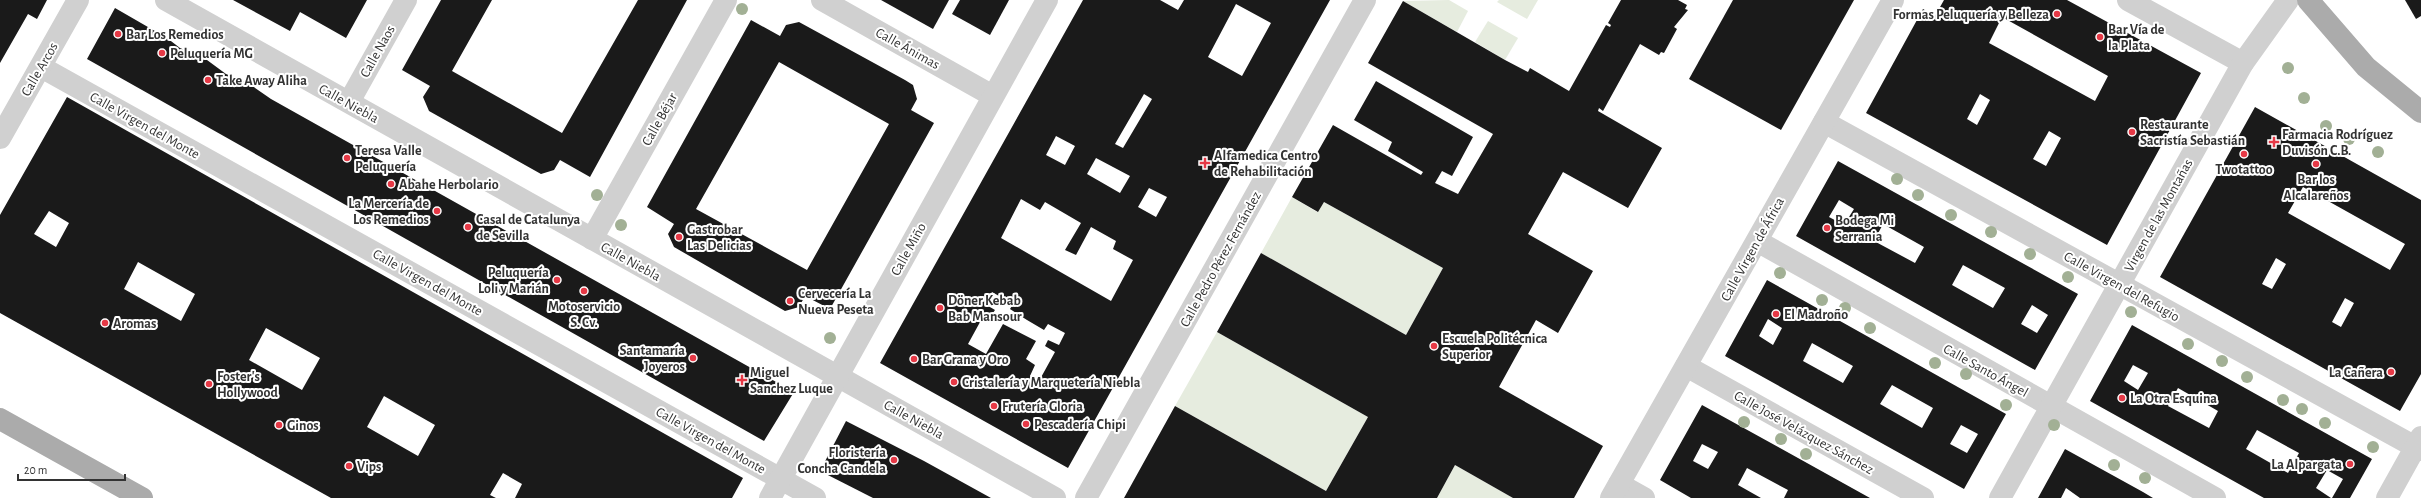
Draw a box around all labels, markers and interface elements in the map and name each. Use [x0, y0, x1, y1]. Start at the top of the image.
place label: Formas Peluquería y Belleza [1893, 8, 2049, 22]
marker: Formas Peluquería y Belleza [2052, 9, 2062, 19]
street label: Calle Naos [358, 23, 398, 80]
street label: Calle Ánimas [873, 23, 943, 72]
place label: Bar Vía de la Plata [2108, 23, 2165, 53]
place label: Bar Los Remedios [126, 28, 224, 42]
marker: Bar Los Remedios [113, 29, 123, 39]
marker: Bar Vía de la Plata [2095, 32, 2105, 42]
street label: Calle Arcos [19, 40, 61, 99]
place label: Peluquería MG [170, 47, 253, 61]
marker: Peluquería MG [157, 48, 167, 58]
place label: Take Away Aliha [216, 74, 307, 88]
marker: Take Away Aliha [203, 75, 213, 85]
street label: Calle Niebla [316, 82, 381, 126]
street label: Calle Virgen del Monte [87, 90, 202, 162]
street label: Calle Béjar [640, 90, 680, 148]
place label: Restaurante Sacristía Sebastián [2140, 118, 2245, 148]
marker: Restaurante Sacristía Sebastián [2127, 127, 2137, 137]
place label: Farmacia Rodríguez Duvisón C.B. [2282, 128, 2393, 158]
marker: Farmacia Rodríguez Duvisón C.B. [2269, 137, 2279, 147]
place label: Teresa Valle Peluquería [355, 144, 422, 174]
place label: Alfamedica Centro de Rehabilitación [1214, 149, 1318, 179]
marker: Twotattoo [2239, 149, 2249, 159]
marker: Teresa Valle Peluquería [342, 153, 352, 163]
marker: Alfamedica Centro de Rehabilitación [1199, 157, 1211, 169]
street label: Virgen de las Montañas [2122, 157, 2196, 274]
marker: Bar los Alcalareños [2311, 159, 2321, 169]
place label: Twotattoo [2215, 163, 2273, 177]
place label: Bar los Alcalareños [2283, 173, 2349, 203]
place label: Abahe Herbolario [399, 178, 499, 192]
marker: Abahe Herbolario [386, 179, 396, 189]
street label: Calle Pedro Pérez Fernández [1178, 189, 1264, 330]
street label: Calle Virgen de África [1716, 193, 1787, 304]
place label: La Mercería de Los Remedios [348, 197, 429, 227]
marker: La Mercería de Los Remedios [432, 206, 442, 216]
place label: Casal de Catalunya de Sevilla [476, 213, 581, 243]
place label: Bodega Mi Serrania [1835, 214, 1894, 244]
street label: Calle Miño [889, 221, 929, 278]
marker: Casal de Catalunya de Sevilla [463, 222, 473, 232]
place label: Gastrobar Las Delicias [687, 223, 751, 253]
marker: Bodega Mi Serrania [1822, 223, 1832, 233]
marker: Gastrobar Las Delicias [674, 232, 684, 242]
street label: Calle Niebla [598, 240, 663, 284]
street label: Calle Virgen del Monte [370, 247, 485, 319]
street label: Calle Virgen del Refugio [2061, 249, 2182, 324]
place label: Peluquería Loli y Marián [478, 266, 549, 296]
marker: Peluquería Loli y Marián [552, 275, 562, 285]
marker: Motoservicio S. Cv. [579, 286, 589, 296]
place label: Cervecería La Nueva Peseta [798, 287, 874, 317]
place label: Döner Kebab Bab Mansour [948, 294, 1022, 324]
marker: Cervecería La Nueva Peseta [785, 296, 795, 306]
place label: Motoservicio S. Cv. [548, 300, 620, 330]
marker: Döner Kebab Bab Mansour [935, 303, 945, 313]
place label: El Madroño [1784, 308, 1848, 322]
marker: El Madroño [1771, 309, 1781, 319]
place label: Aromas [113, 317, 156, 331]
marker: Aromas [100, 318, 110, 328]
place label: Escuela Politécnica Superior [1442, 332, 1548, 362]
street label: Calle Santo Ángel [1941, 339, 2032, 400]
marker: Escuela Politécnica Superior [1429, 341, 1439, 351]
place label: Santamaría Joyeros [620, 344, 685, 374]
marker: Santamaría Joyeros [688, 353, 698, 363]
place label: Bar Grana y Oro [922, 353, 1009, 367]
marker: Bar Grana y Oro [909, 354, 919, 364]
place label: Miguel Sanchez Luque [750, 366, 833, 396]
place label: La Cañera [2329, 366, 2383, 380]
marker: La Cañera [2386, 367, 2396, 377]
place label: Foster's Hollywood [217, 370, 278, 400]
marker: Miguel Sanchez Luque [737, 375, 747, 385]
place label: Cristalería y Marquetería Niebla [962, 376, 1141, 390]
marker: Cristalería y Marquetería Niebla [949, 377, 959, 387]
marker: Foster's Hollywood [204, 379, 214, 389]
street label: Calle José Velázquez Sánchez [1731, 389, 1876, 477]
place label: La Otra Esquina [2130, 392, 2217, 406]
marker: La Otra Esquina [2117, 393, 2127, 403]
street label: Calle Niebla [881, 398, 946, 442]
place label: Frutería Gloria [1002, 400, 1083, 414]
marker: Frutería Gloria [989, 401, 999, 411]
street label: Calle Virgen del Monte [653, 405, 768, 477]
place label: Pescadería Chipi [1034, 418, 1126, 432]
place label: Ginos [287, 419, 319, 433]
marker: Pescadería Chipi [1021, 419, 1031, 429]
marker: Ginos [274, 420, 284, 430]
place label: Floristería Concha Candela [797, 446, 886, 476]
marker: Floristería Concha Candela [889, 455, 899, 465]
scale bar [18, 456, 125, 482]
place label: La Alpargata [2271, 458, 2342, 472]
marker: La Alpargata [2345, 459, 2355, 469]
place label: Vips [357, 460, 381, 474]
marker: Vips [344, 461, 354, 471]
text: 20 m [24, 464, 47, 476]

